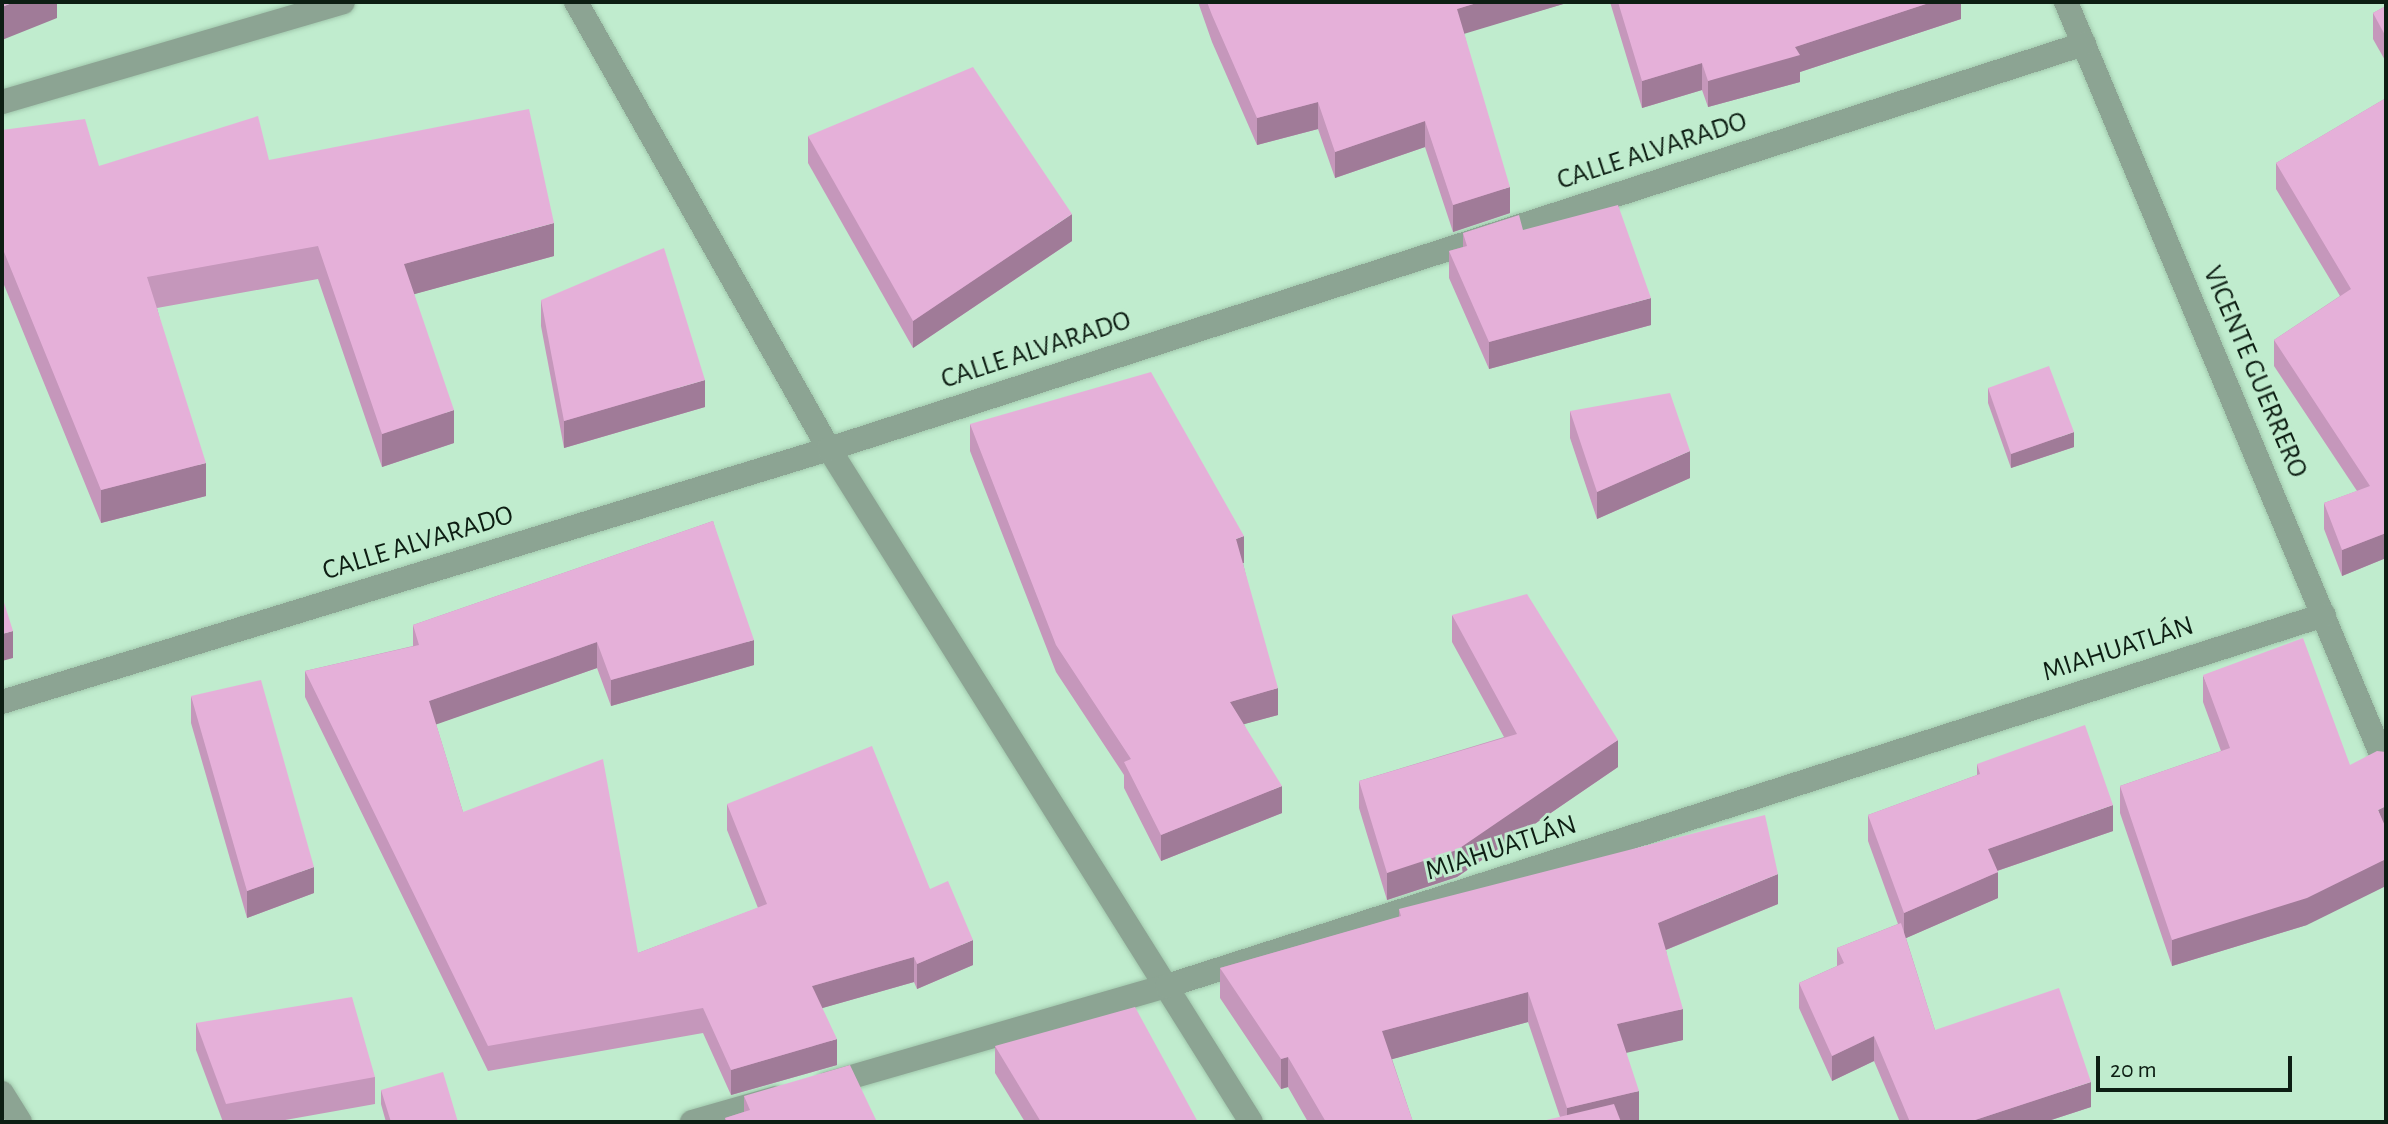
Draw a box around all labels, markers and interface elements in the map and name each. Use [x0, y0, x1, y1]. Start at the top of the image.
street label: CALLE ALVARADO [1553, 105, 1751, 197]
street label: VICENTE GUERRERO [2195, 261, 2315, 483]
street label: CALLE ALVARADO [937, 304, 1135, 396]
street label: CALLE ALVARADO [319, 498, 517, 588]
street label: MIAHUATLÁN [2038, 609, 2198, 689]
street label: MIAHUATLÁN [1421, 808, 1581, 888]
scale bar [2100, 1040, 2296, 1090]
text: 20 m [2110, 1058, 2157, 1082]

